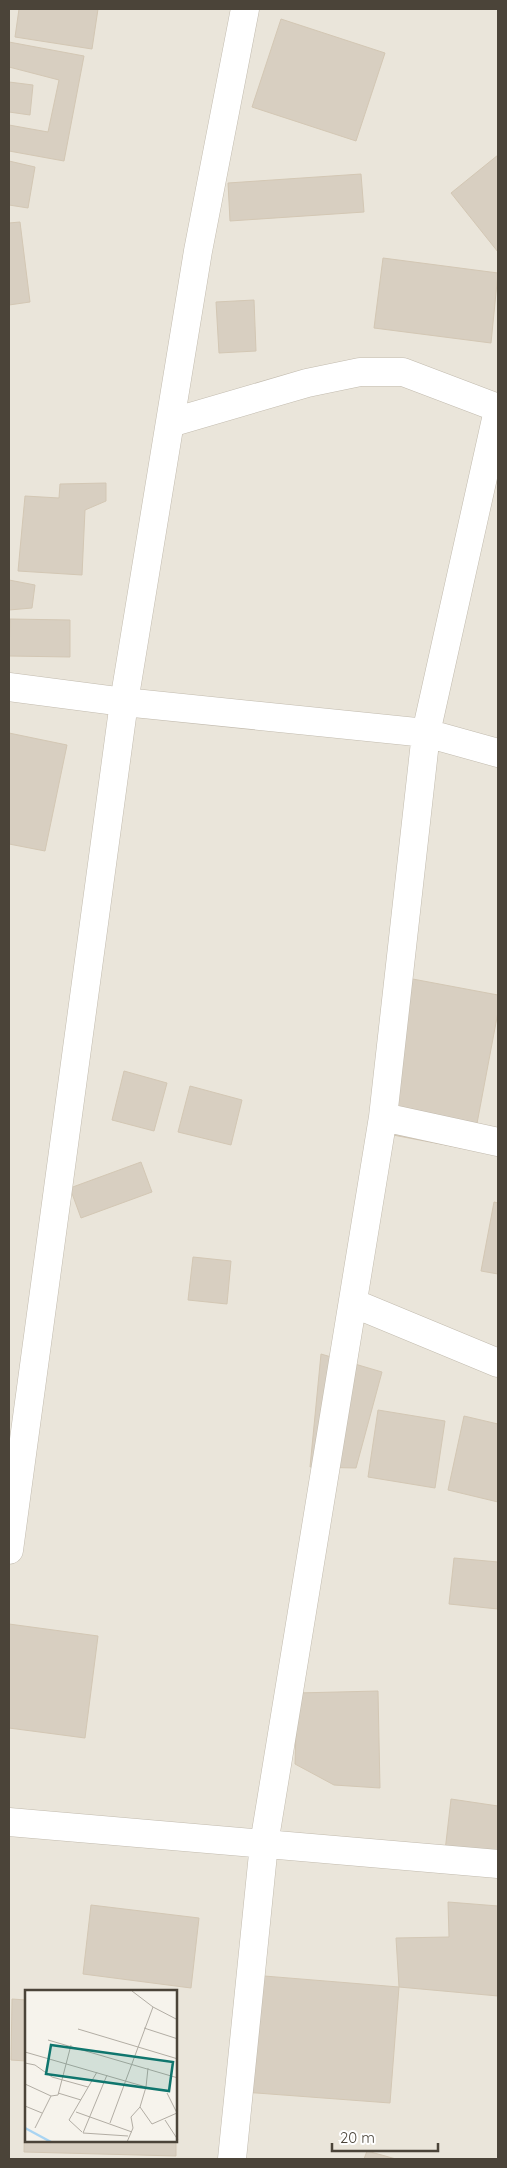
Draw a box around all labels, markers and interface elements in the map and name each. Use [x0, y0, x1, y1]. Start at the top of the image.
inset map [25, 1990, 178, 2143]
scale bar [332, 2120, 438, 2152]
text: 20 m [340, 2128, 375, 2147]

